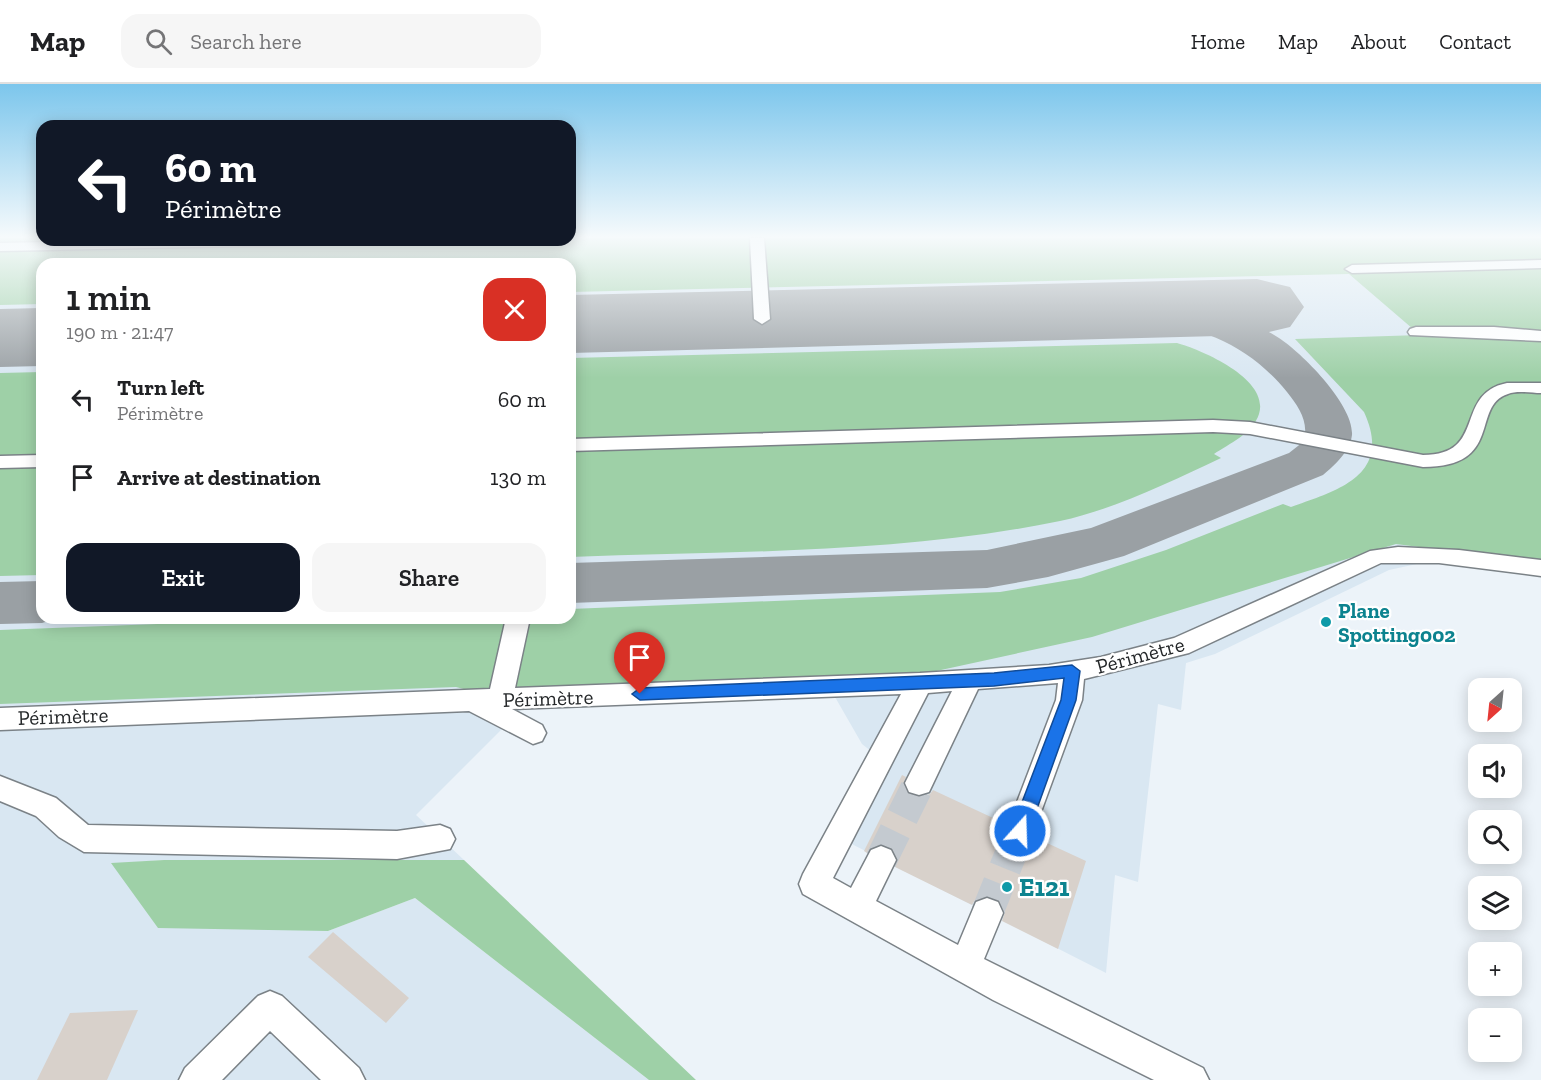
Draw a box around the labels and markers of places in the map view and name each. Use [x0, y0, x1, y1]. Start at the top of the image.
place label: Plane Spotting002 [1338, 598, 1456, 647]
marker: Plane Spotting002 [1319, 615, 1333, 629]
pin [614, 632, 665, 694]
place label: E121 [1019, 871, 1070, 903]
marker: E121 [1000, 880, 1014, 894]

